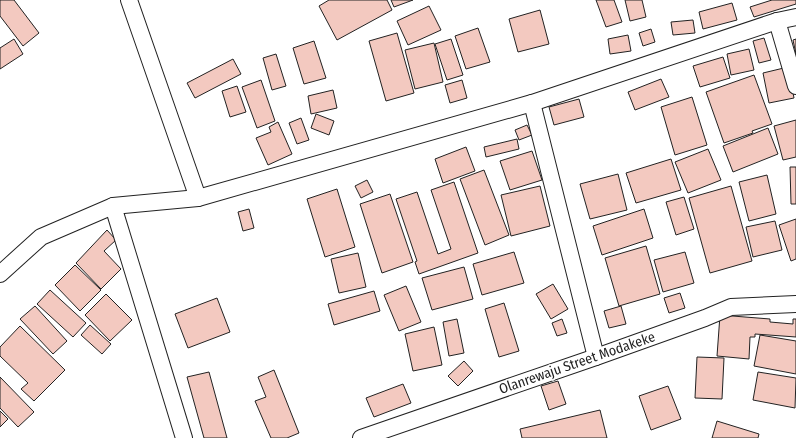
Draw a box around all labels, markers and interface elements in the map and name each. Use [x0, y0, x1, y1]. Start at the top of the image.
street label: Olanrewaju Street Modakeke [497, 328, 657, 398]

